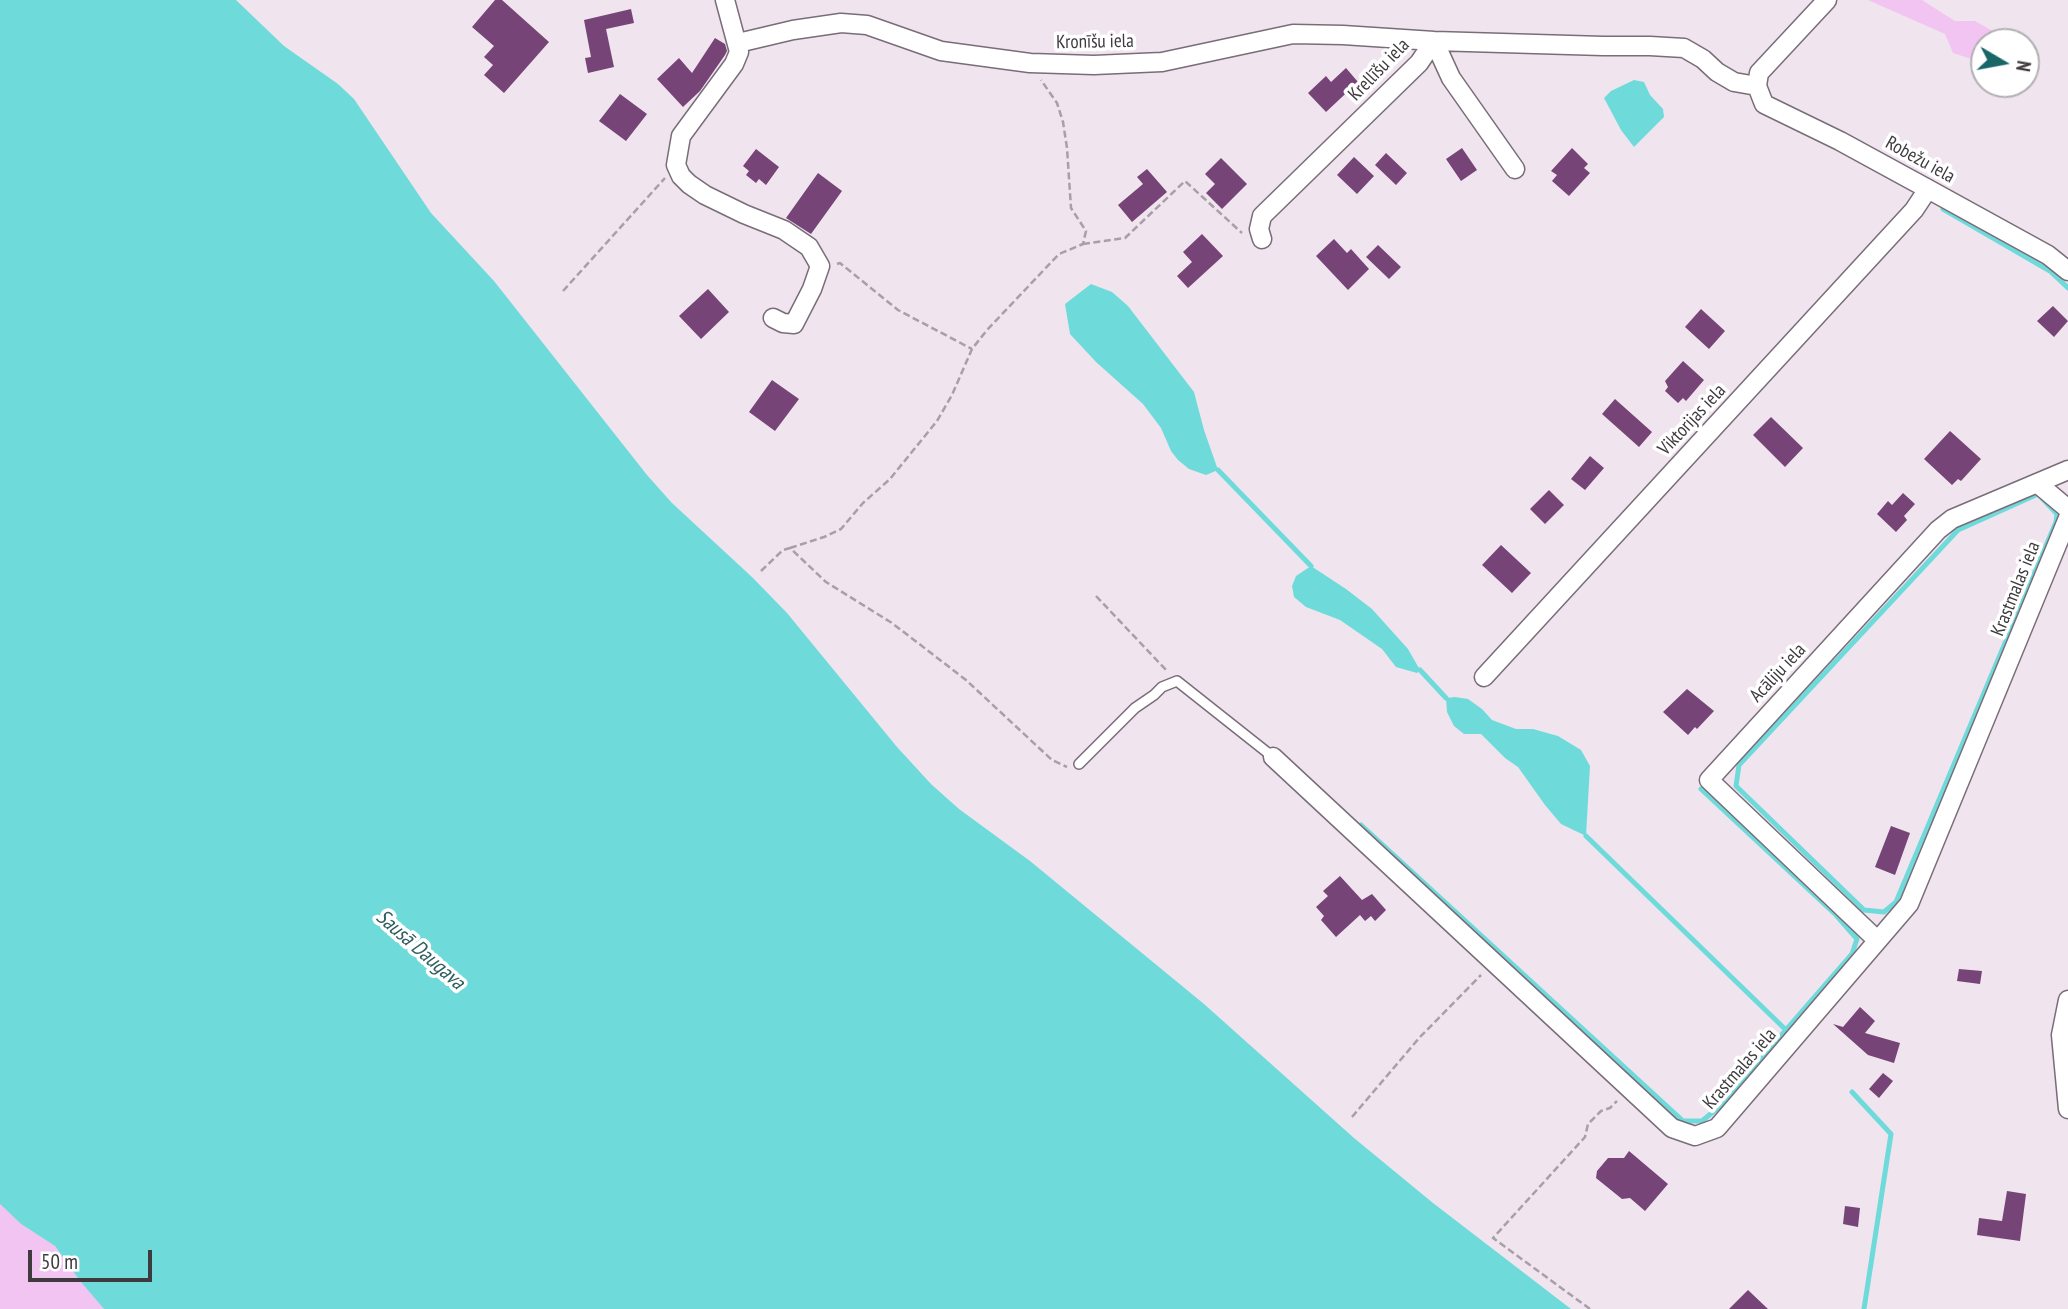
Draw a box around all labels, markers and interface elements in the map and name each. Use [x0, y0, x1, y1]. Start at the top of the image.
north arrow [1970, 28, 2040, 98]
street label: Kronīšu iela [1056, 30, 1134, 54]
street label: Krellīšu iela [1344, 34, 1414, 106]
text: N [2011, 59, 2036, 73]
street label: Robežu iela [1881, 132, 1959, 188]
street label: Viktorijas iela [1653, 380, 1731, 460]
street label: Krastmalas iela [1987, 538, 2045, 640]
street label: Acāliju iela [1745, 639, 1811, 707]
water label: Sausā Daugava [371, 905, 469, 995]
street label: Krastmalas iela [1699, 1024, 1781, 1114]
scale bar [32, 1236, 156, 1280]
text: 50 m [41, 1248, 78, 1275]

